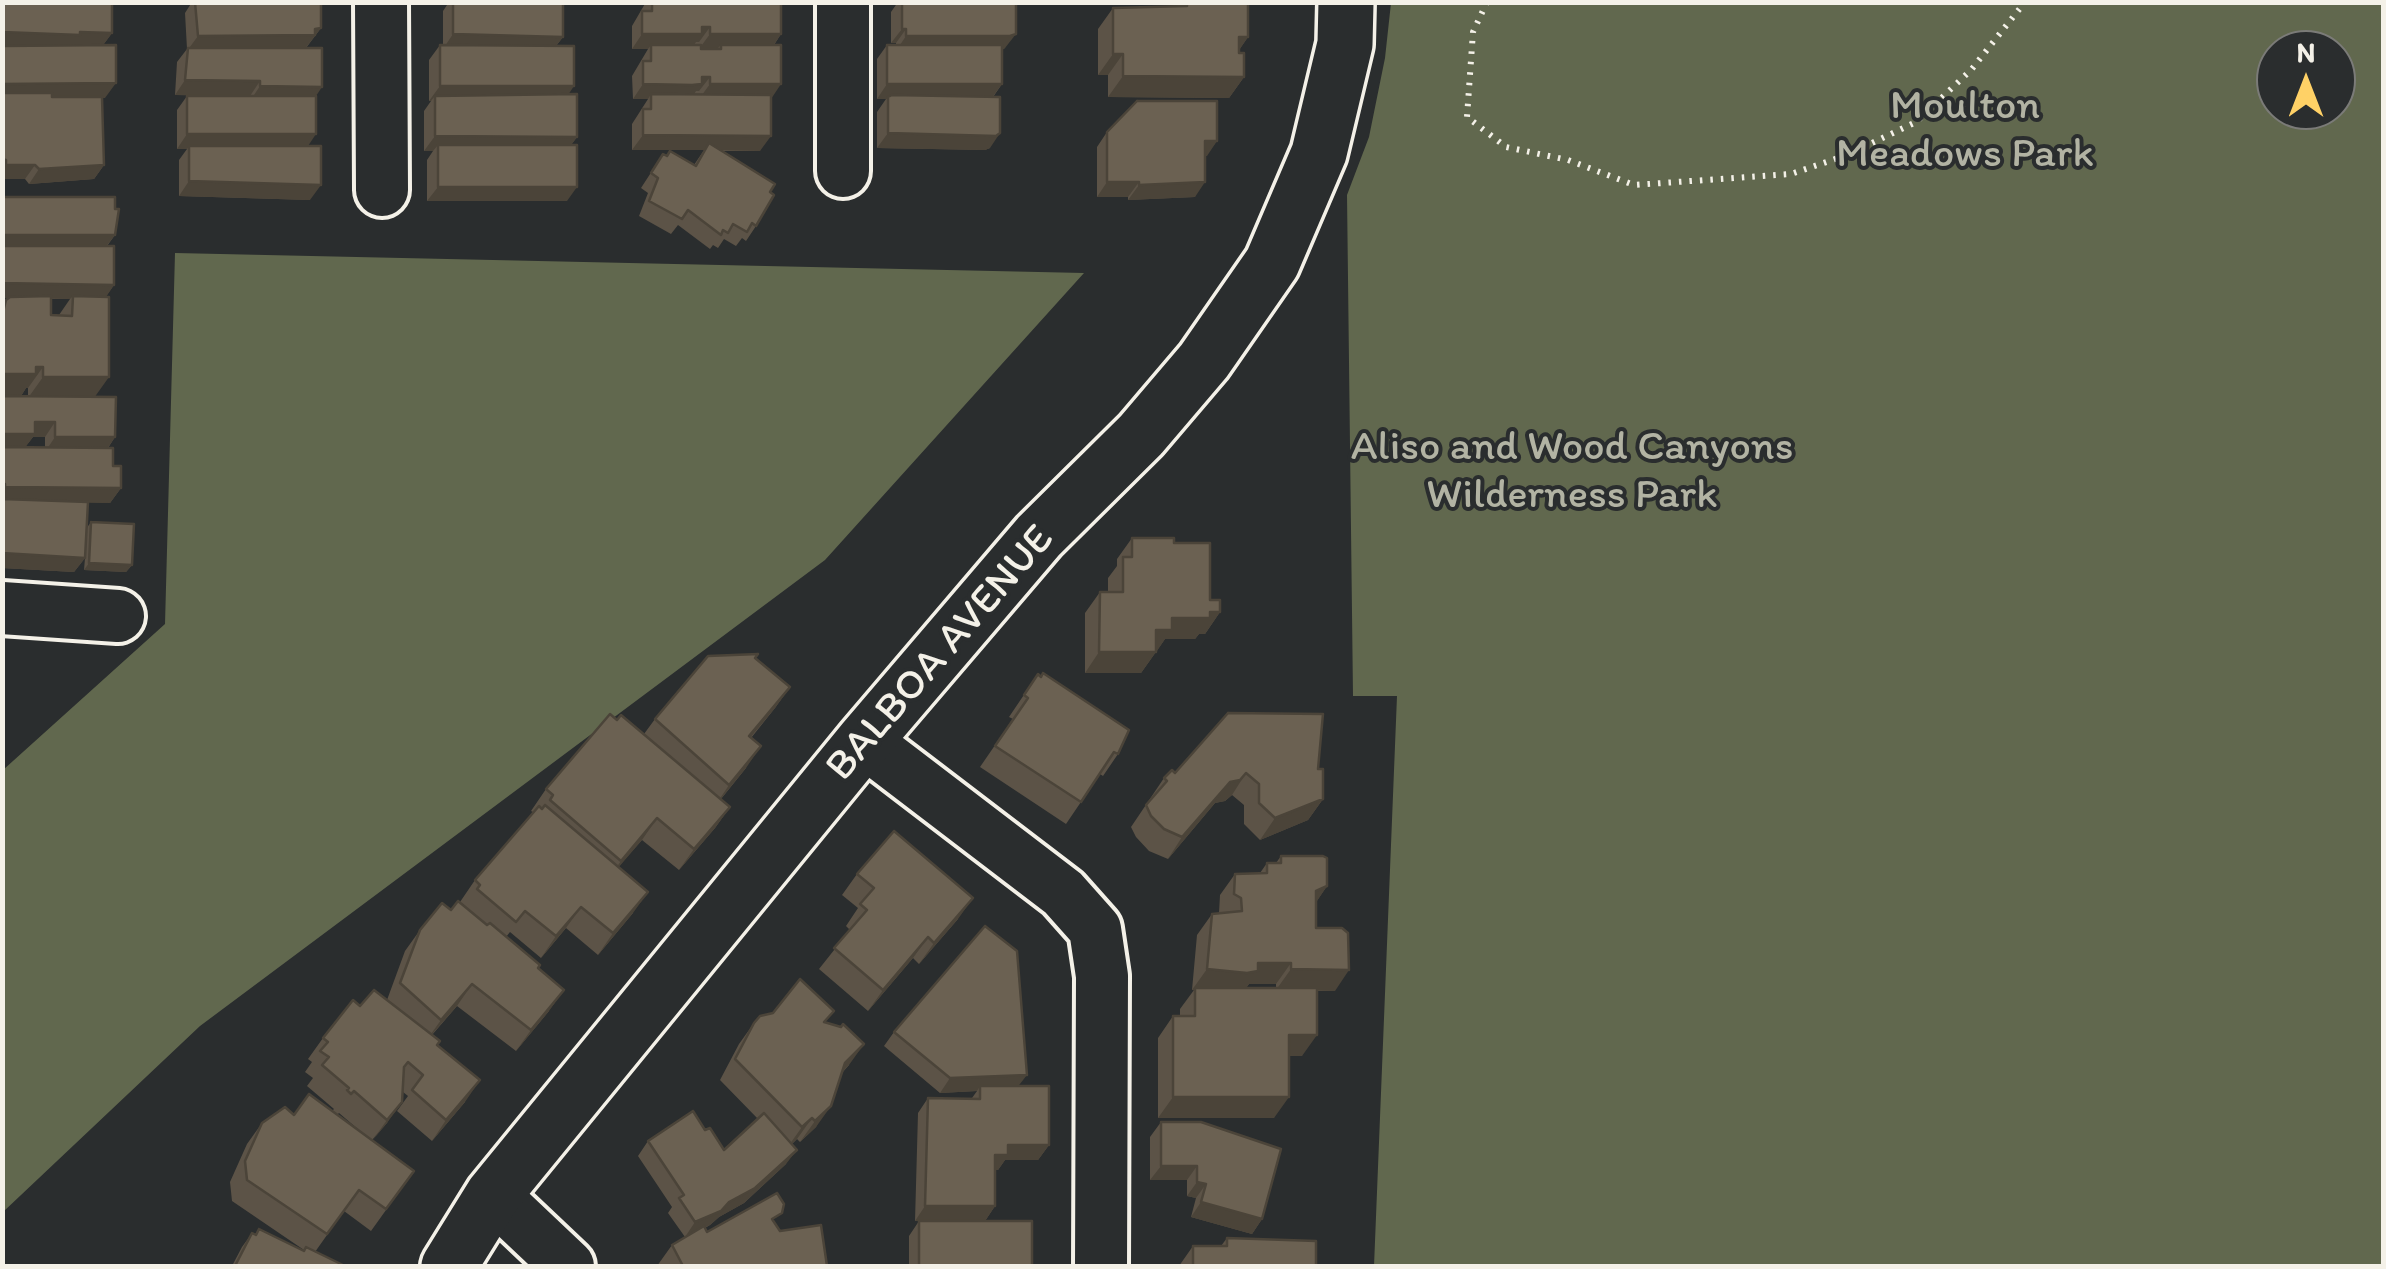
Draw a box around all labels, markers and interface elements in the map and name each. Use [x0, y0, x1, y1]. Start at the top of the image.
north arrow [2256, 30, 2356, 130]
text: N [2297, 35, 2315, 69]
park label: Moulton Meadows Park [1836, 82, 2094, 180]
park label: Aliso and Wood Canyons Wilderness Park [1351, 423, 1793, 522]
street label: BALBOA AVENUE [816, 516, 1066, 792]

